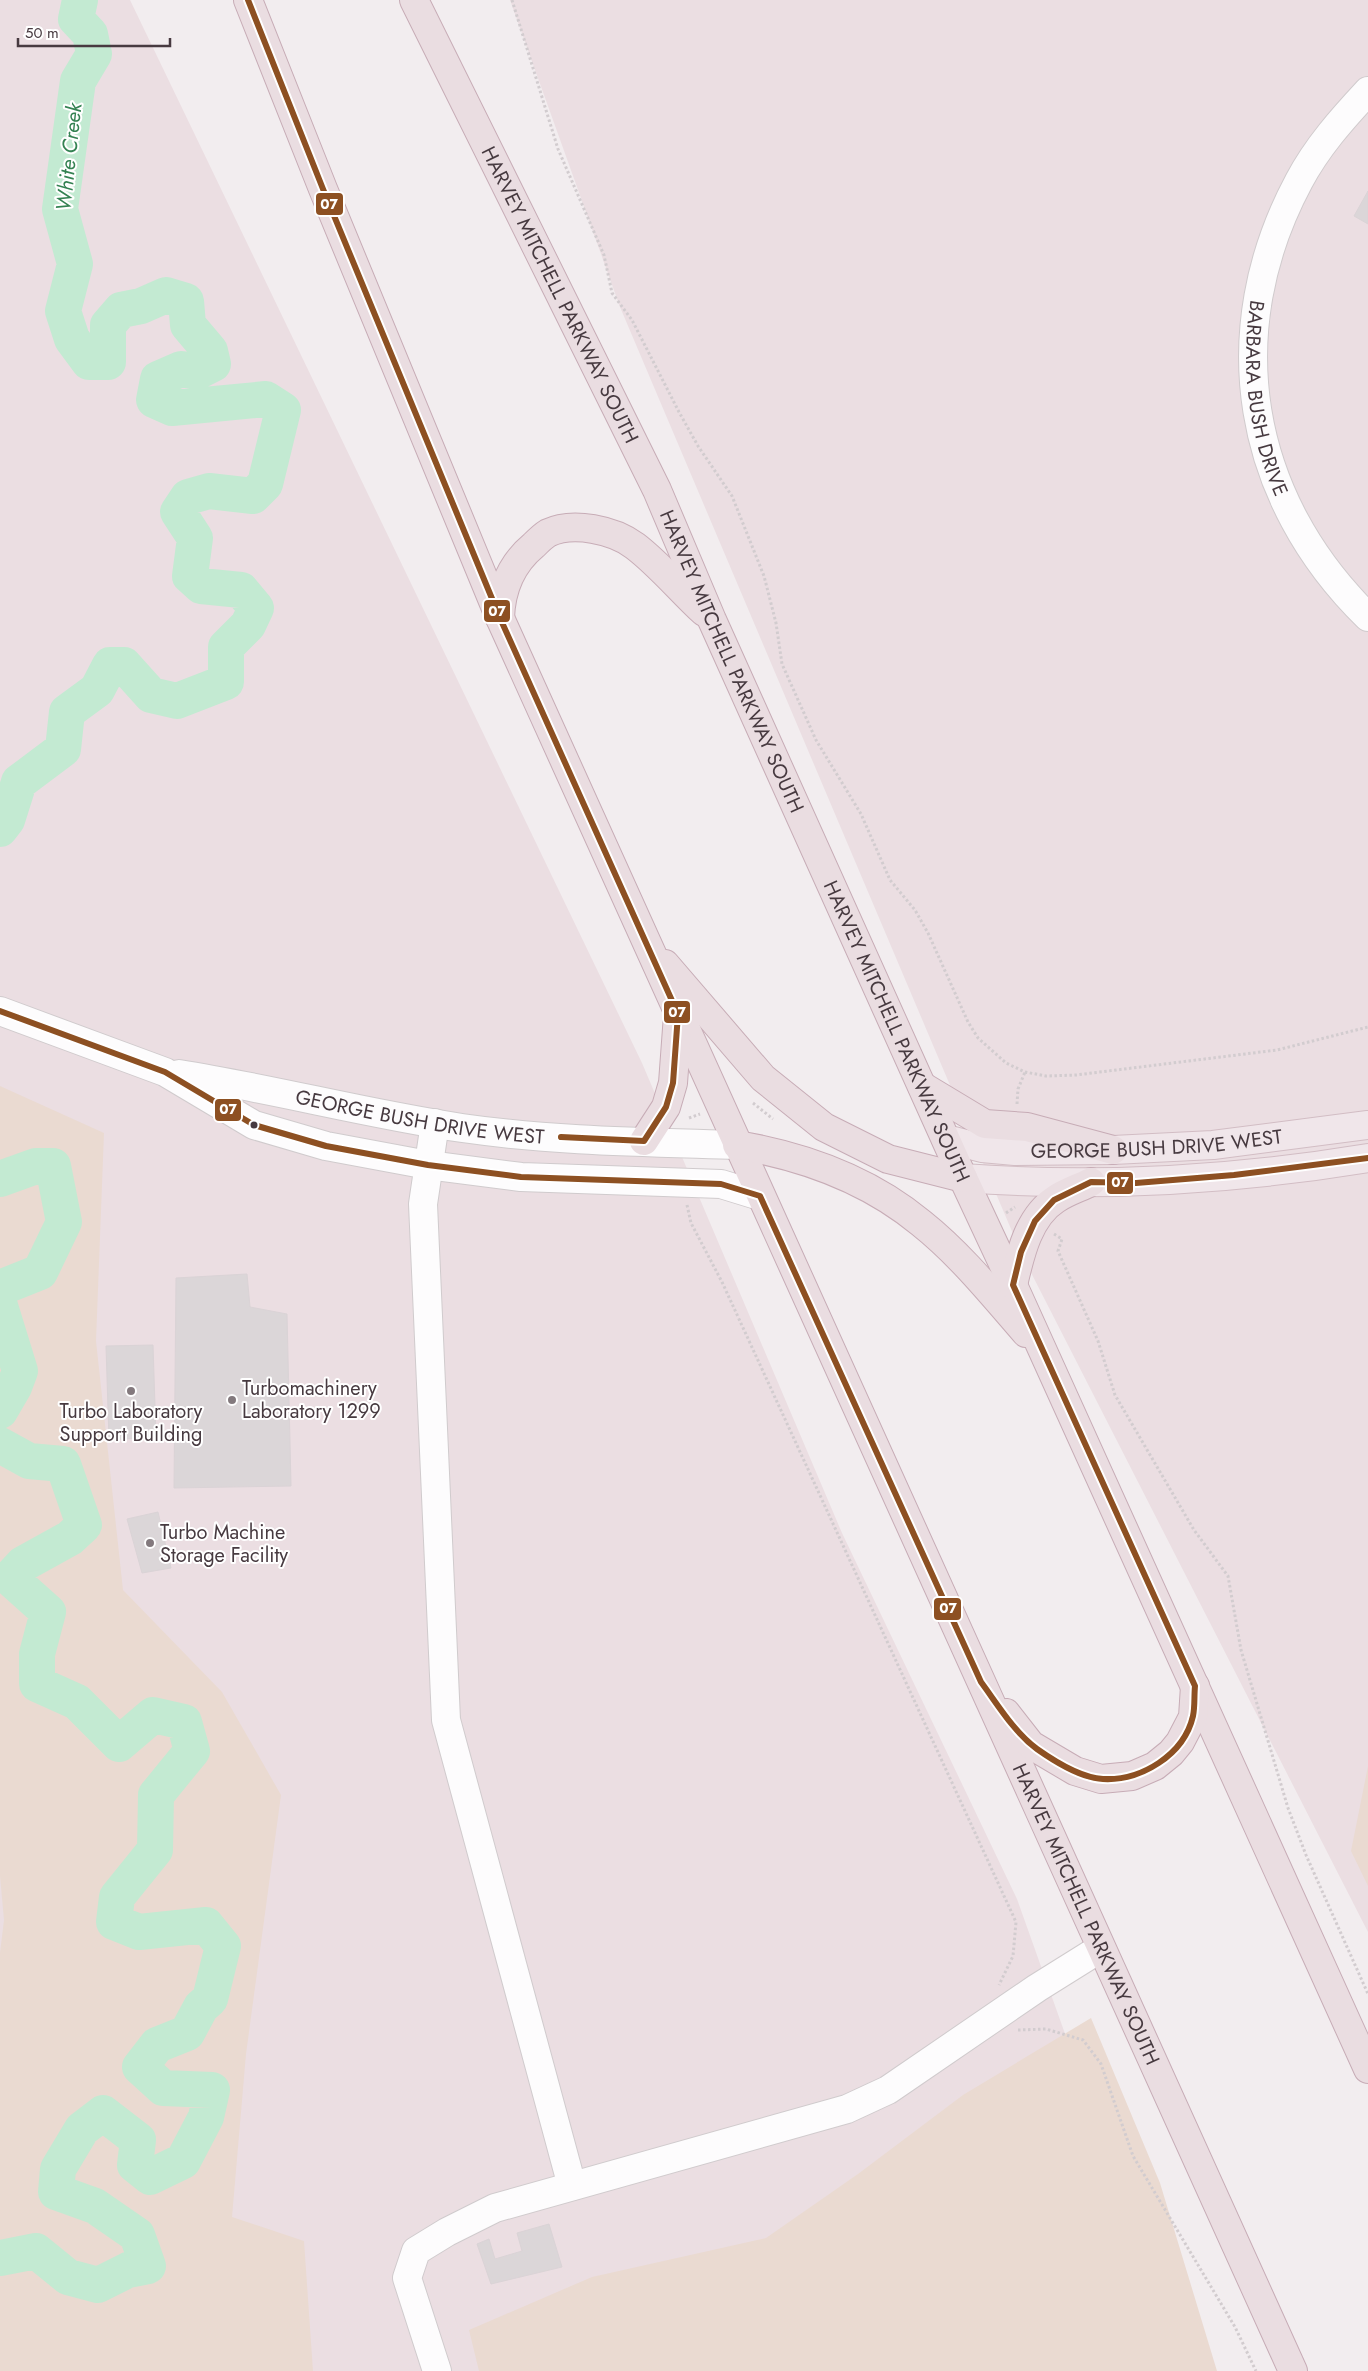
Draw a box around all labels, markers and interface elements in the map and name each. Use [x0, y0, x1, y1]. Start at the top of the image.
scale bar [18, 15, 170, 47]
text: 50 m [25, 22, 59, 44]
water label: White Creek [48, 100, 90, 213]
street label: HARVEY MITCHELL PARKWAY SOUTH [474, 141, 646, 448]
line badge: 07 [315, 192, 344, 216]
text: 07 [320, 194, 338, 214]
street label: BARBARA BUSH DRIVE [1238, 298, 1295, 501]
street label: HARVEY MITCHELL PARKWAY SOUTH [652, 506, 811, 818]
line badge: 07 [483, 599, 511, 623]
text: 07 [488, 601, 506, 621]
street label: HARVEY MITCHELL PARKWAY SOUTH [816, 876, 977, 1187]
line badge: 07 [663, 1000, 691, 1024]
text: 07 [668, 1002, 686, 1022]
street label: GEORGE BUSH DRIVE WEST [293, 1083, 546, 1152]
line badge: 07 [214, 1098, 242, 1122]
text: 07 [219, 1099, 237, 1119]
unlabelled marker [249, 1120, 259, 1130]
street label: GEORGE BUSH DRIVE WEST [1031, 1122, 1285, 1166]
line badge: 07 [1106, 1171, 1134, 1195]
text: 07 [1111, 1172, 1129, 1192]
place label: Turbomachinery Laboratory 1299 [242, 1374, 381, 1426]
marker: Turbo Laboratory Support Building [125, 1385, 137, 1397]
marker: Turbomachinery Laboratory 1299 [226, 1394, 238, 1406]
place label: Turbo Laboratory Support Building [60, 1397, 203, 1449]
place label: Turbo Machine Storage Facility [160, 1518, 288, 1570]
marker: Turbo Machine Storage Facility [144, 1537, 156, 1549]
line badge: 07 [933, 1597, 962, 1621]
text: 07 [939, 1598, 957, 1618]
street label: HARVEY MITCHELL PARKWAY SOUTH [1005, 1759, 1167, 2070]

